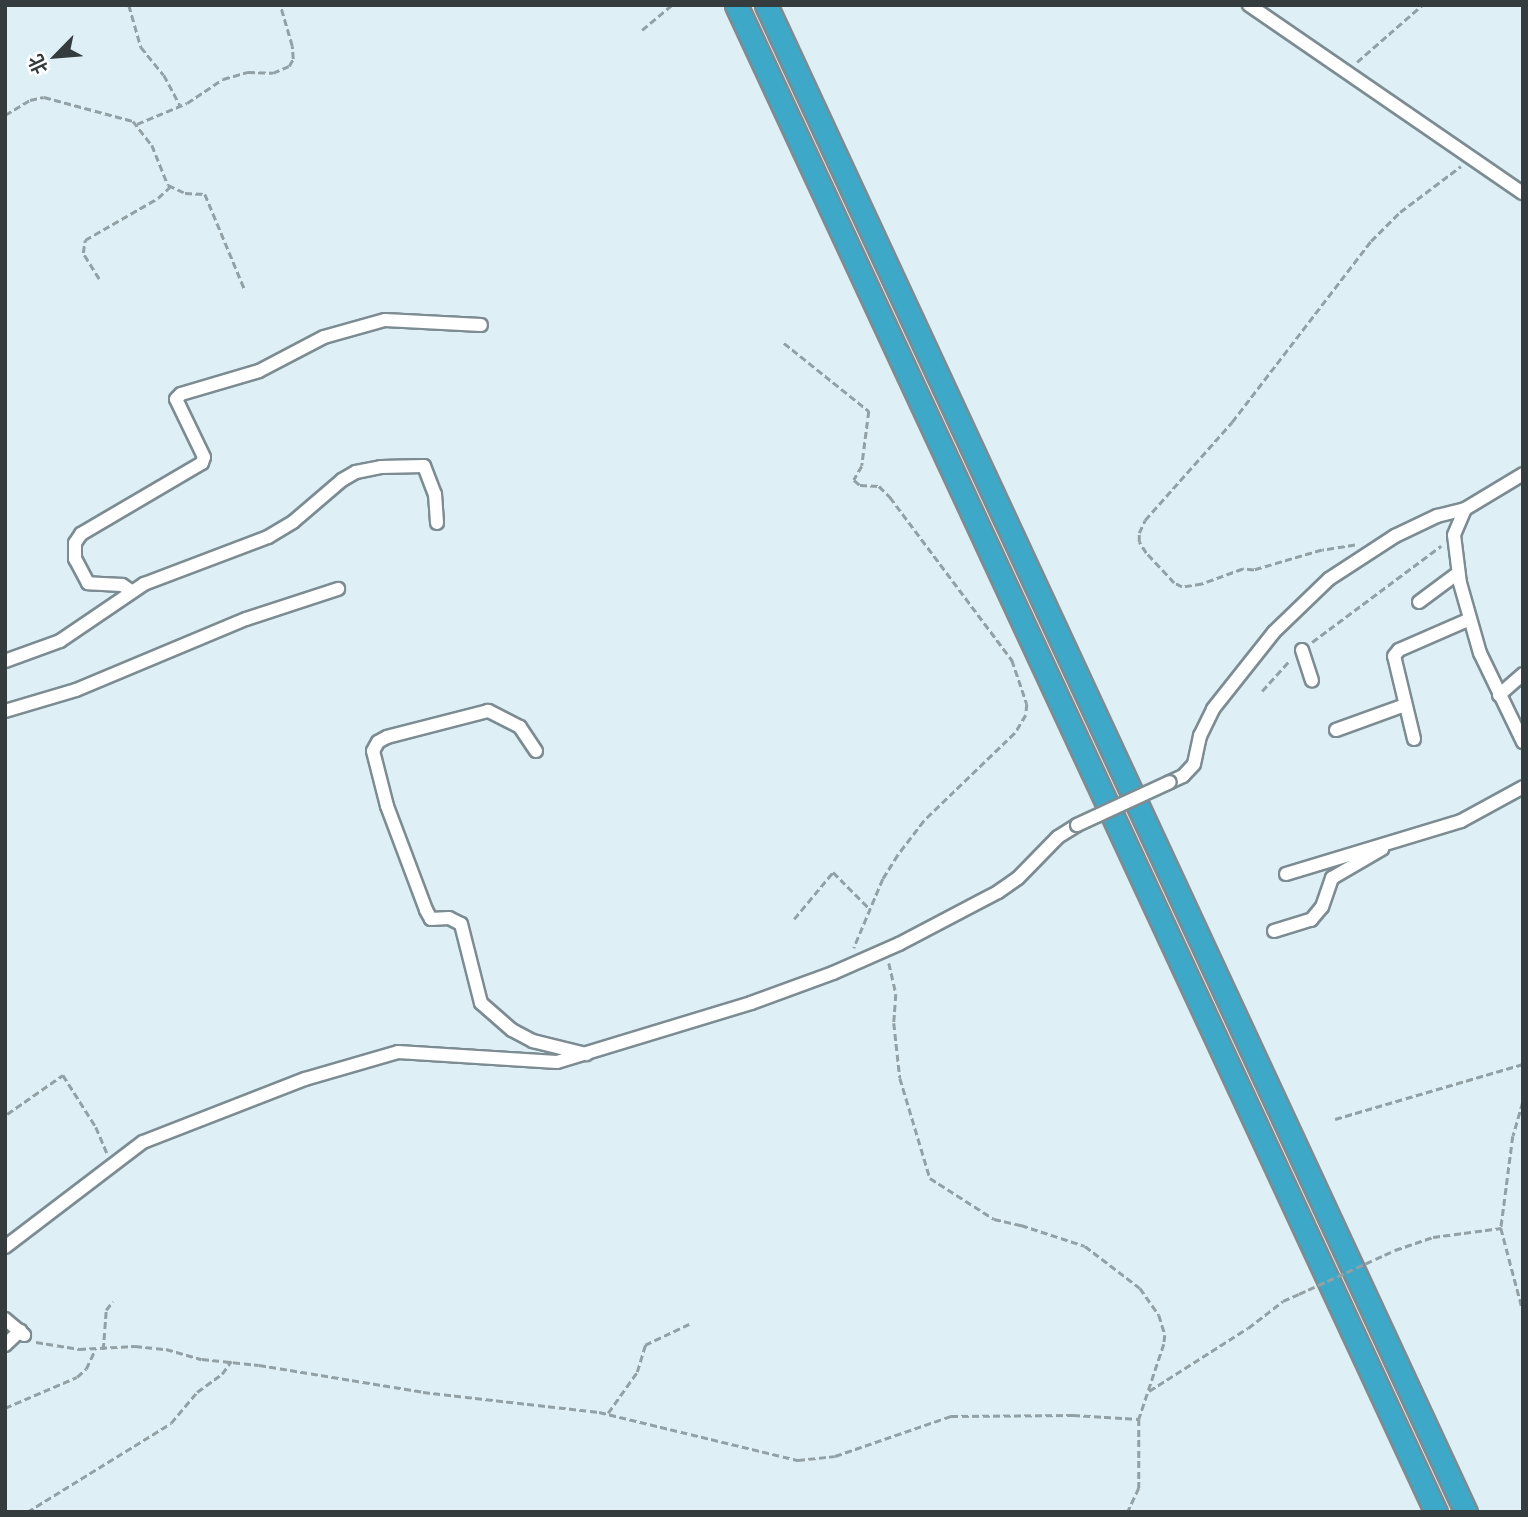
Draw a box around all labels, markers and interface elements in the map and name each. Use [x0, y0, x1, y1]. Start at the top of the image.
north arrow [21, 21, 91, 91]
text: 北 [21, 51, 53, 79]

